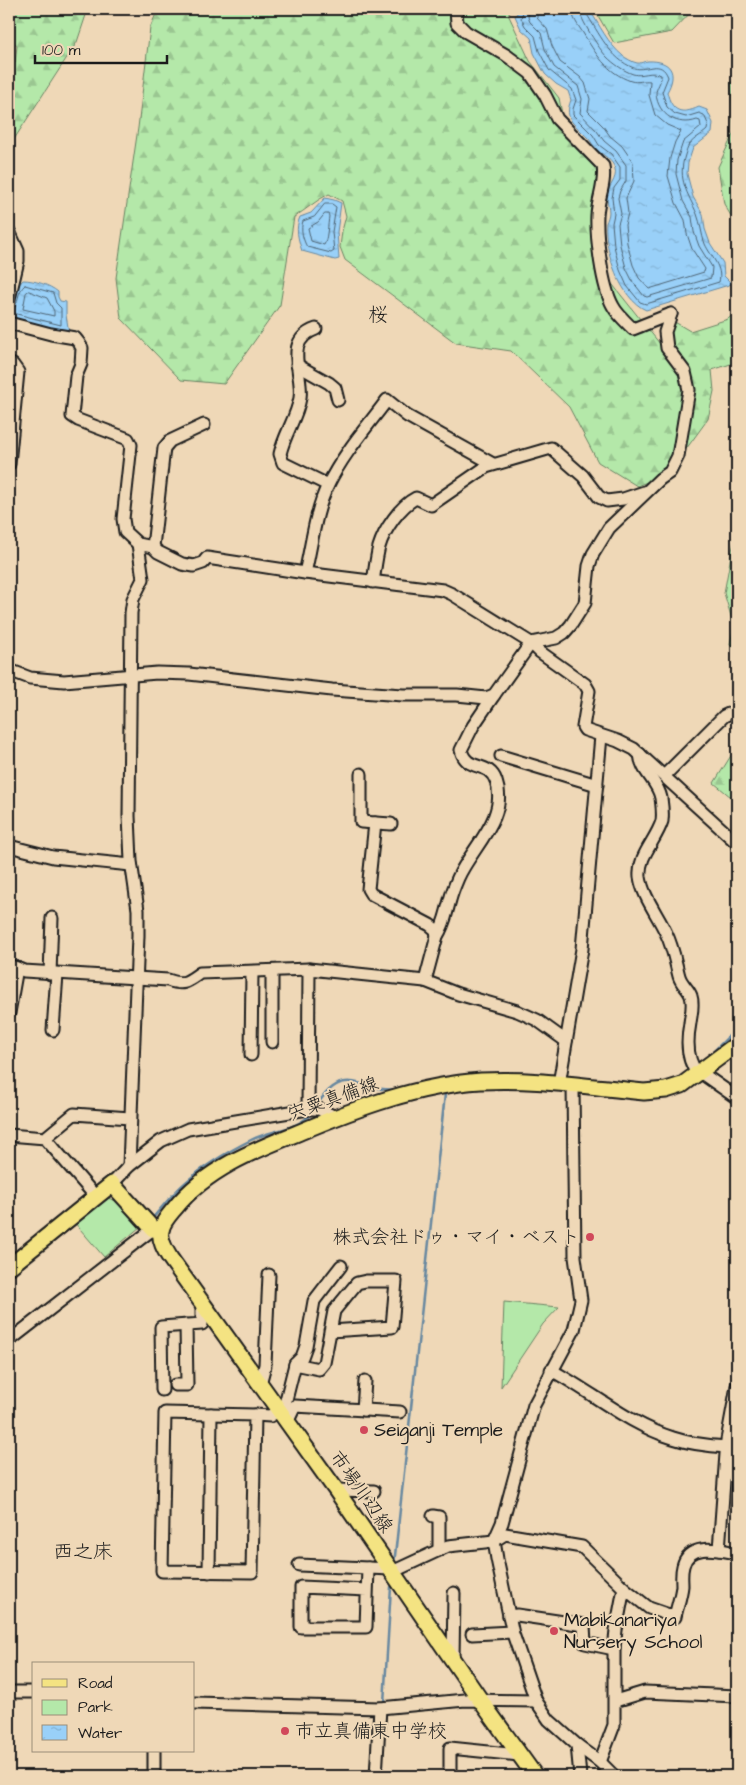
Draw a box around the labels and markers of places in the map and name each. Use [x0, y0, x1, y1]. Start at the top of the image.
place label: 株式会社ドゥ・マイ・ベスト [332, 1224, 580, 1251]
marker: 株式会社ドゥ・マイ・ベスト [584, 1231, 596, 1243]
place label: Seiganji Temple [374, 1417, 503, 1445]
marker: Seiganji Temple [358, 1424, 370, 1436]
place label: Mabikanariya Nursery School [564, 1607, 702, 1657]
marker: Mabikanariya Nursery School [548, 1625, 560, 1637]
place label: 市立真備東中学校 [295, 1718, 447, 1745]
marker: 市立真備東中学校 [279, 1725, 291, 1737]

